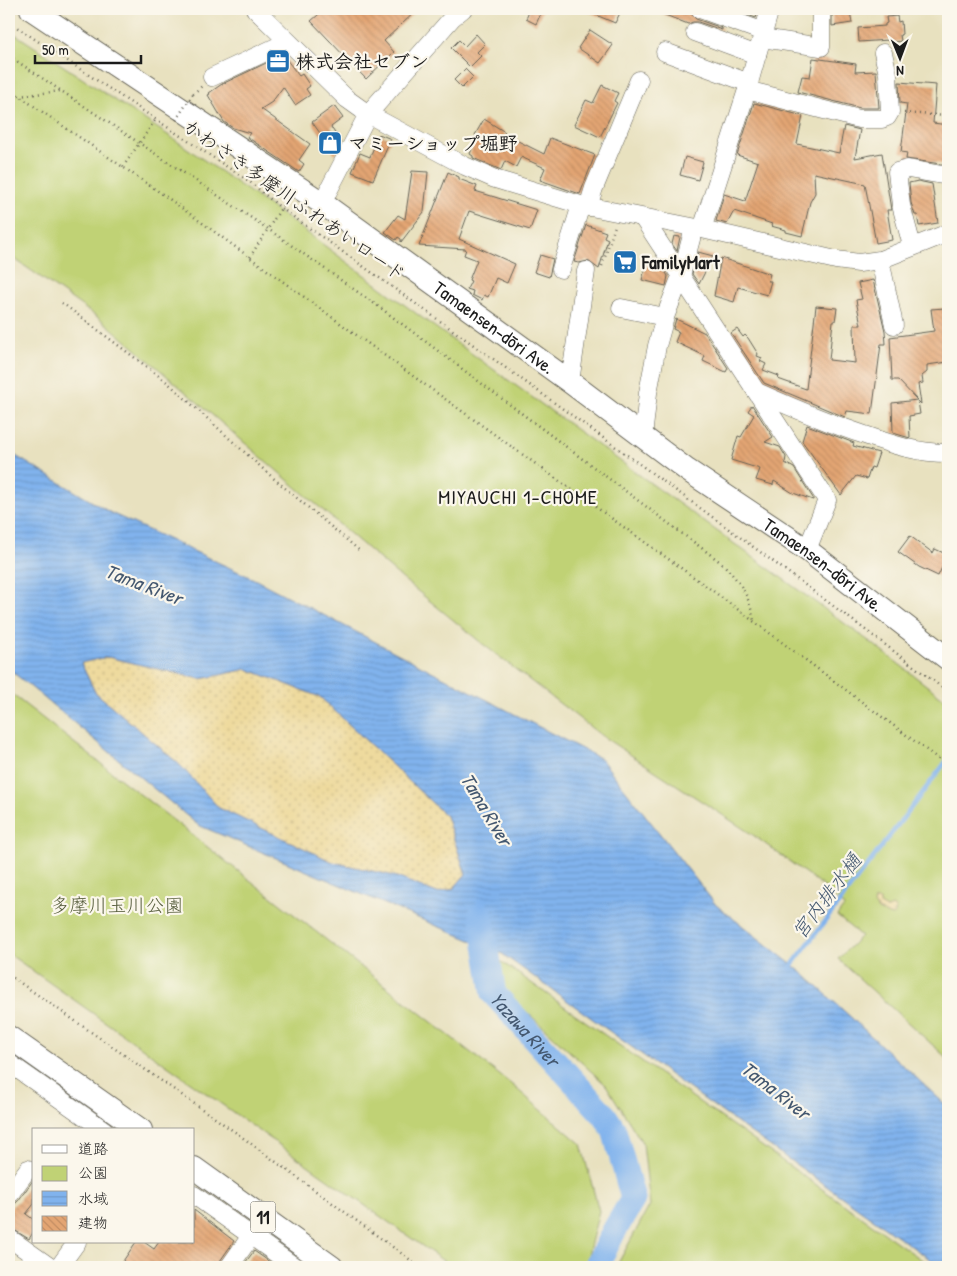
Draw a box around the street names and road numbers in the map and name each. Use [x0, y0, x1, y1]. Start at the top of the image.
street label: かわさき多摩川ふれあいロード [179, 113, 411, 287]
street label: Tamaensen-dōri Ave. [428, 275, 560, 380]
street label: Tamaensen-dōri Ave. [758, 511, 889, 618]
road number: 11 [250, 1202, 276, 1232]

